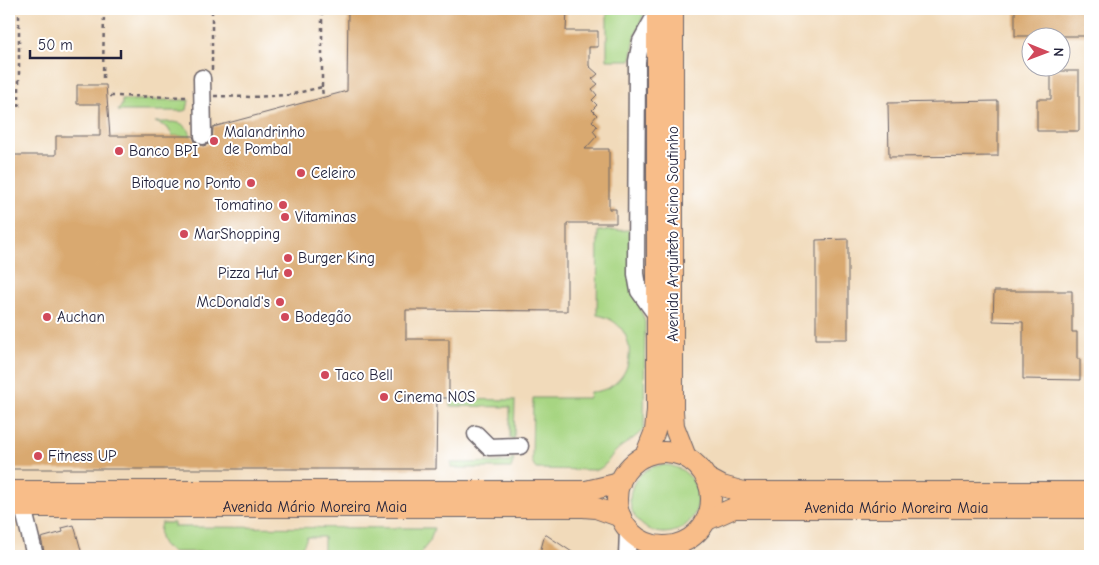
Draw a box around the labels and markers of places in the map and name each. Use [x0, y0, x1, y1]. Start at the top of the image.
place label: Malandrinho de Pombal [224, 123, 305, 158]
marker: Malandrinho de Pombal [208, 135, 220, 147]
place label: Banco BPI [129, 142, 198, 160]
marker: Banco BPI [113, 145, 125, 157]
place label: Celeiro [311, 164, 356, 182]
marker: Celeiro [295, 167, 307, 179]
place label: Bitoque no Ponto [132, 174, 241, 192]
marker: Bitoque no Ponto [245, 177, 257, 189]
place label: Tomatino [215, 196, 273, 214]
marker: Tomatino [277, 199, 289, 211]
place label: Vitaminas [295, 208, 356, 226]
marker: Vitaminas [279, 211, 291, 223]
place label: MarShopping [194, 225, 280, 243]
marker: MarShopping [178, 228, 190, 240]
place label: Burger King [298, 249, 375, 267]
marker: Burger King [282, 252, 294, 264]
place label: Pizza Hut [218, 264, 279, 282]
marker: Pizza Hut [282, 267, 294, 279]
place label: McDonald's [196, 293, 270, 311]
marker: McDonald's [274, 296, 286, 308]
place label: Auchan [57, 308, 105, 326]
place label: Bodegão [295, 308, 351, 326]
marker: Auchan [41, 311, 53, 323]
marker: Bodegão [279, 311, 291, 323]
place label: Taco Bell [335, 366, 393, 384]
marker: Taco Bell [319, 369, 331, 381]
place label: Cinema NOS [394, 388, 475, 406]
marker: Cinema NOS [378, 391, 390, 403]
place label: Fitness UP [48, 447, 117, 465]
marker: Fitness UP [32, 450, 44, 462]

